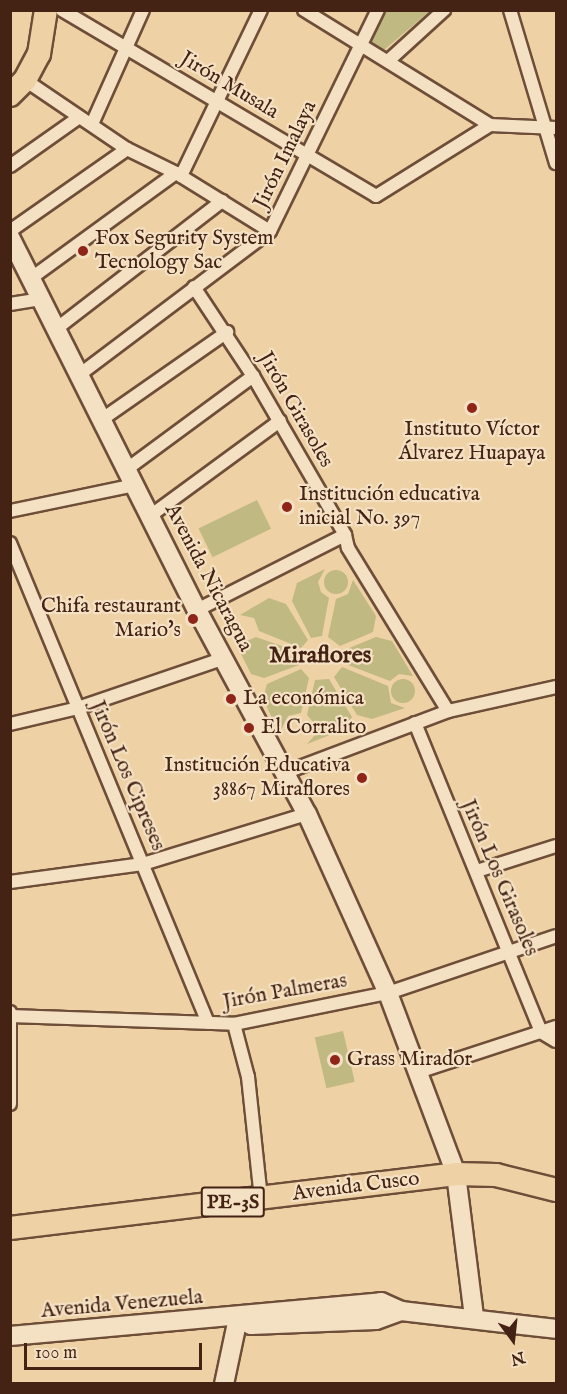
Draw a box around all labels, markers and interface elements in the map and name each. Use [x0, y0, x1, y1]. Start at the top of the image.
street label: Jirón Musala [175, 47, 283, 125]
street label: Jirón Imalaya [249, 97, 323, 213]
place label: Fox Segurity System Tecnology Sac [95, 226, 273, 276]
marker: Fox Segurity System Tecnology Sac [76, 244, 90, 258]
street label: Jirón Girasoles [252, 348, 338, 472]
marker: Instituto Víctor Álvarez Huapaya [465, 401, 479, 415]
place label: Instituto Víctor Álvarez Huapaya [399, 417, 545, 467]
place label: Institución educativa inicial No. 397 [299, 482, 480, 532]
street label: Avenida Nicaragua [158, 500, 258, 656]
marker: Institución educativa inicial No. 397 [280, 500, 294, 514]
place label: Chifa restaurant Mario's [41, 594, 181, 644]
marker: Chifa restaurant Mario's [186, 612, 200, 626]
district label: Miraflores [269, 642, 371, 670]
place label: La económica [243, 686, 364, 712]
marker: La económica [224, 692, 238, 706]
street label: Jirón Los Cipreses [84, 697, 170, 855]
place label: El Corralito [261, 715, 366, 741]
marker: El Corralito [242, 721, 256, 735]
place label: Institución Educativa 38867 Miraflores [164, 753, 350, 803]
marker: Institución Educativa 38867 Miraflores [355, 771, 369, 785]
street label: Jirón Los Girasoles [455, 796, 543, 960]
street label: Jirón Palmeras [221, 969, 349, 1015]
place label: Grass Mirador [347, 1047, 472, 1073]
marker: Grass Mirador [328, 1053, 342, 1067]
street label: Avenida Cusco [291, 1167, 421, 1207]
road number: PE-3S [200, 1185, 266, 1219]
street label: Avenida Venezuela [40, 1285, 204, 1325]
north arrow [483, 1310, 543, 1370]
scale bar [27, 1331, 206, 1369]
text: 100 m [35, 1342, 77, 1365]
text: N [508, 1346, 527, 1369]

